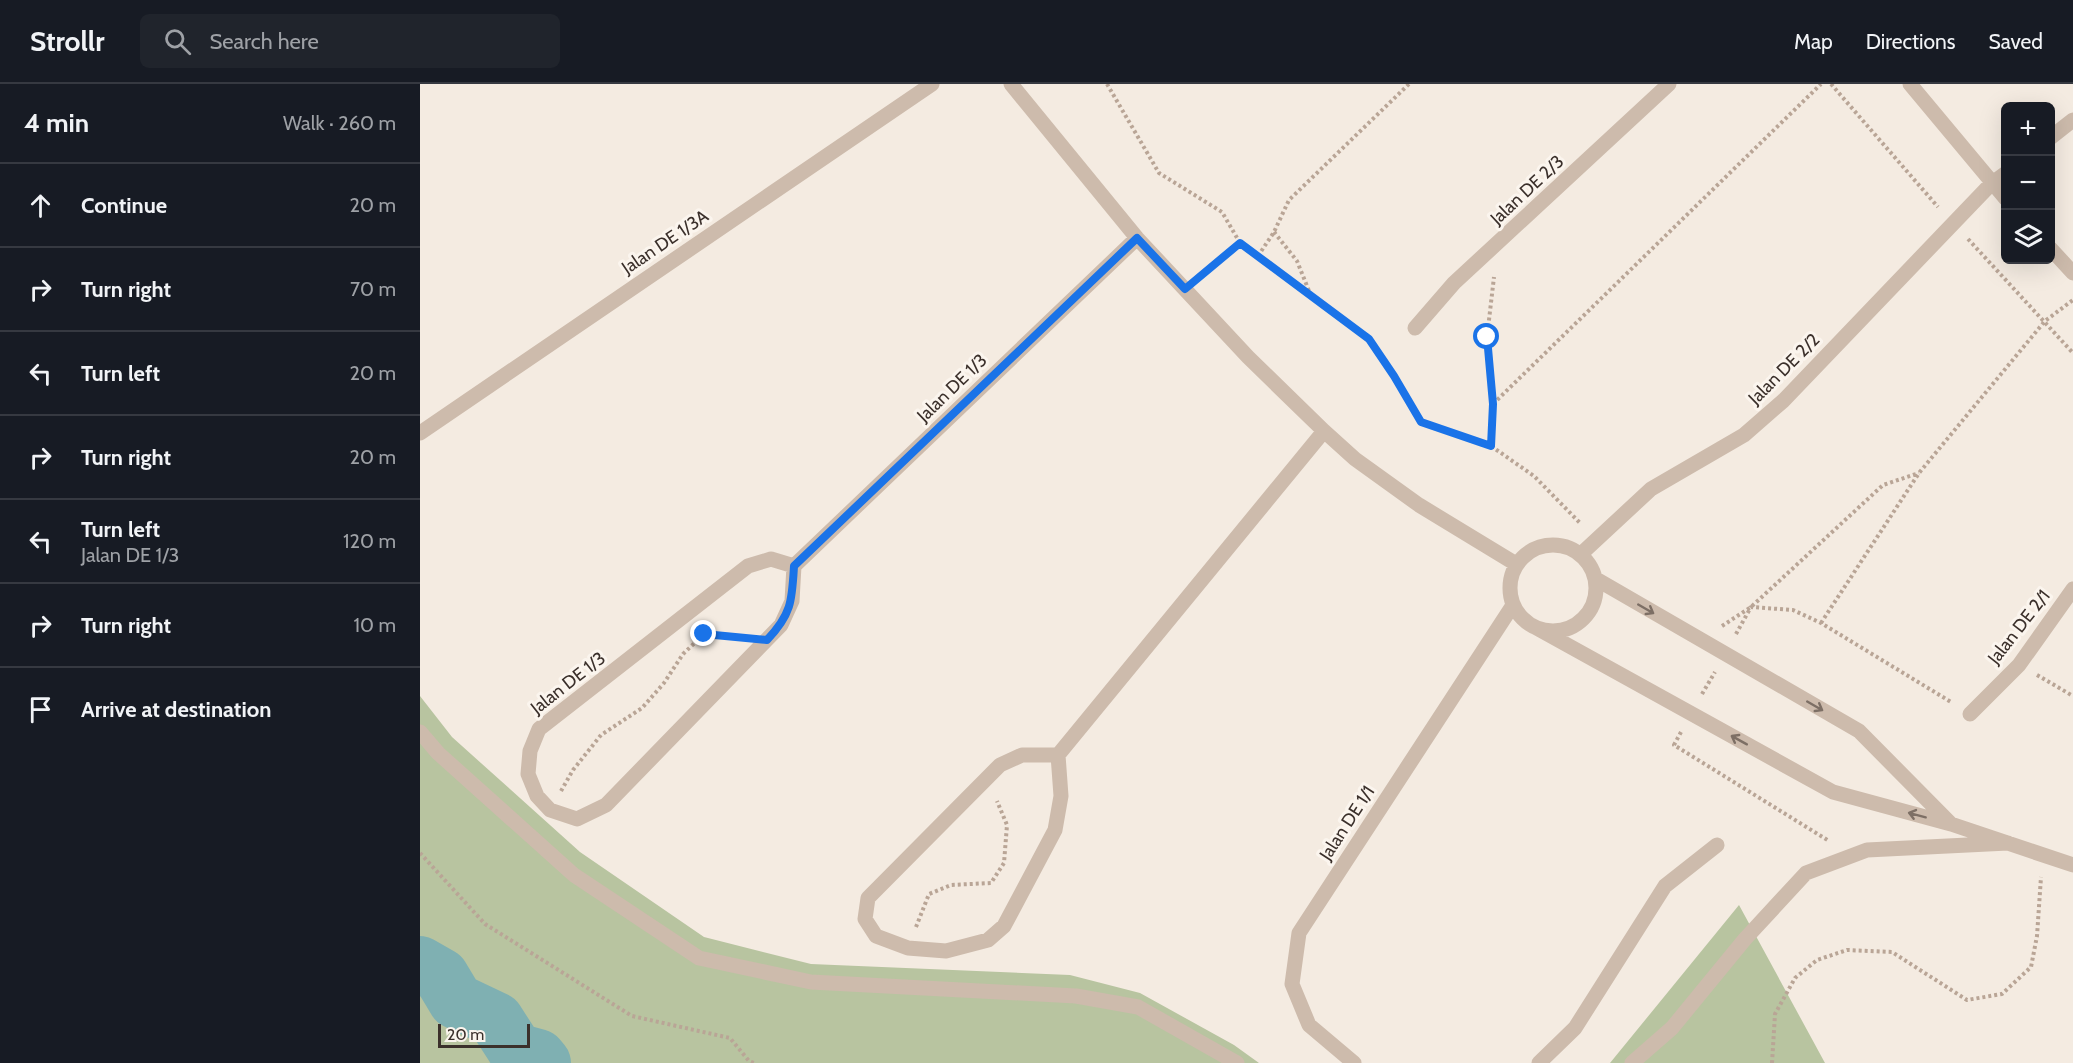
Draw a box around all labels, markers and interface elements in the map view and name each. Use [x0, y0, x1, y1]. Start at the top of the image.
search box [140, 14, 560, 68]
text: Strollr [30, 24, 104, 58]
icon: search [161, 25, 194, 58]
text: Search here [209, 28, 319, 55]
text: Map [1794, 29, 1833, 54]
text: Directions [1866, 29, 1955, 54]
text: Saved [1988, 29, 2043, 54]
map controls [2001, 102, 2055, 264]
button: + [2001, 102, 2055, 156]
text: 4 min [24, 107, 89, 139]
text: Walk · 260 m [283, 111, 396, 135]
street label: Jalan DE 2/3 [1485, 151, 1568, 230]
button: − [2001, 156, 2055, 210]
icon: ahead [24, 189, 57, 222]
text: Continue [81, 192, 167, 219]
text: 20 m [350, 193, 396, 217]
street label: Jalan DE 1/3A [617, 205, 712, 280]
button: layers [2001, 210, 2055, 264]
icon: right [24, 273, 57, 306]
text: Turn right [81, 276, 171, 303]
text: 70 m [350, 277, 396, 301]
route start [1473, 323, 1499, 349]
street label: Jalan DE 2/2 [1743, 329, 1824, 410]
street label: Jalan DE 1/3 [912, 349, 992, 427]
icon: left [24, 357, 57, 390]
text: Turn left [81, 360, 160, 387]
text: 20 m [350, 361, 396, 385]
icon: right [24, 441, 57, 474]
text: Turn right [81, 444, 171, 471]
text: 20 m [350, 445, 396, 469]
text: Turn left [81, 516, 160, 543]
icon: left [24, 525, 57, 558]
text: 120 m [343, 529, 396, 553]
text: Jalan DE 1/3 [81, 543, 179, 567]
street label: Jalan DE 2/1 [1983, 585, 2055, 669]
one-way arrow [1637, 603, 1654, 615]
icon: right [24, 609, 57, 642]
text: Turn right [81, 612, 171, 639]
text: 10 m [353, 613, 396, 637]
route end [690, 620, 716, 646]
street label: Jalan DE 1/3 [526, 647, 610, 720]
icon: arrive [24, 693, 57, 726]
text: Arrive at destination [81, 696, 271, 723]
one-way arrow [1806, 700, 1823, 712]
one-way arrow [1731, 734, 1748, 746]
street label: Jalan DE 1/1 [1314, 781, 1379, 865]
one-way arrow [1908, 808, 1927, 820]
scale bar [438, 1021, 530, 1048]
text: 20 m [447, 1025, 484, 1044]

